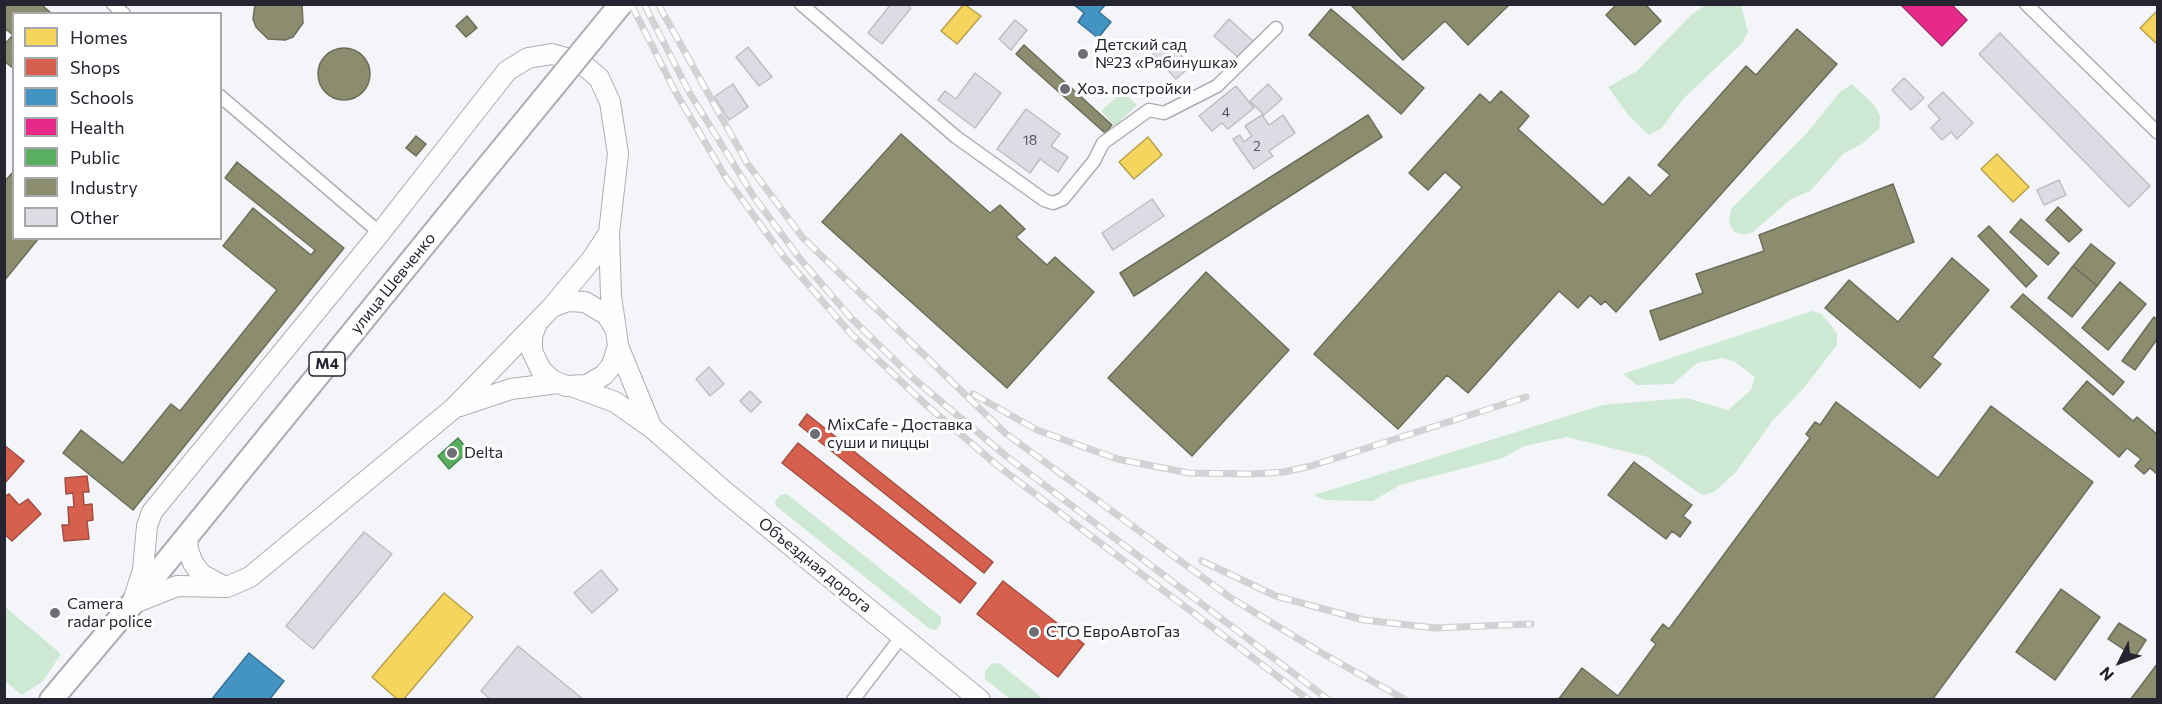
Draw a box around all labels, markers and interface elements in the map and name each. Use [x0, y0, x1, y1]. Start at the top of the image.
legend [12, 12, 222, 240]
text: Homes [70, 26, 128, 48]
place label: Детский сад №23 «Рябинушка» [1095, 35, 1238, 73]
marker: Детский сад №23 «Рябинушка» [1076, 47, 1090, 61]
text: Shops [70, 56, 120, 78]
place label: Хоз. постройки [1077, 79, 1191, 99]
marker: Хоз. постройки [1058, 82, 1072, 96]
text: Schools [70, 86, 134, 108]
house number: 4 [1222, 104, 1230, 120]
text: Health [70, 116, 125, 138]
house number: 18 [1023, 132, 1037, 148]
house number: 2 [1253, 138, 1261, 154]
text: Public [70, 146, 120, 168]
text: Industry [70, 176, 138, 198]
text: Other [70, 206, 119, 228]
street label: улица Шевченко [346, 229, 440, 337]
road number: M4 [309, 352, 345, 376]
place label: MixCafe - Доставка суши и пиццы [827, 415, 973, 453]
marker: MixCafe - Доставка суши и пиццы [808, 427, 822, 441]
place label: Delta [464, 443, 503, 463]
marker: Delta [445, 446, 459, 460]
street label: Объездная дорога [755, 513, 875, 617]
place label: Camera radar police [67, 594, 152, 632]
marker: Camera radar police [48, 606, 62, 620]
place label: СТО ЕвроАвтоГаз [1046, 622, 1180, 642]
marker: СТО ЕвроАвтоГаз [1027, 625, 1041, 639]
north arrow [2090, 632, 2150, 692]
text: N [2095, 664, 2117, 685]

